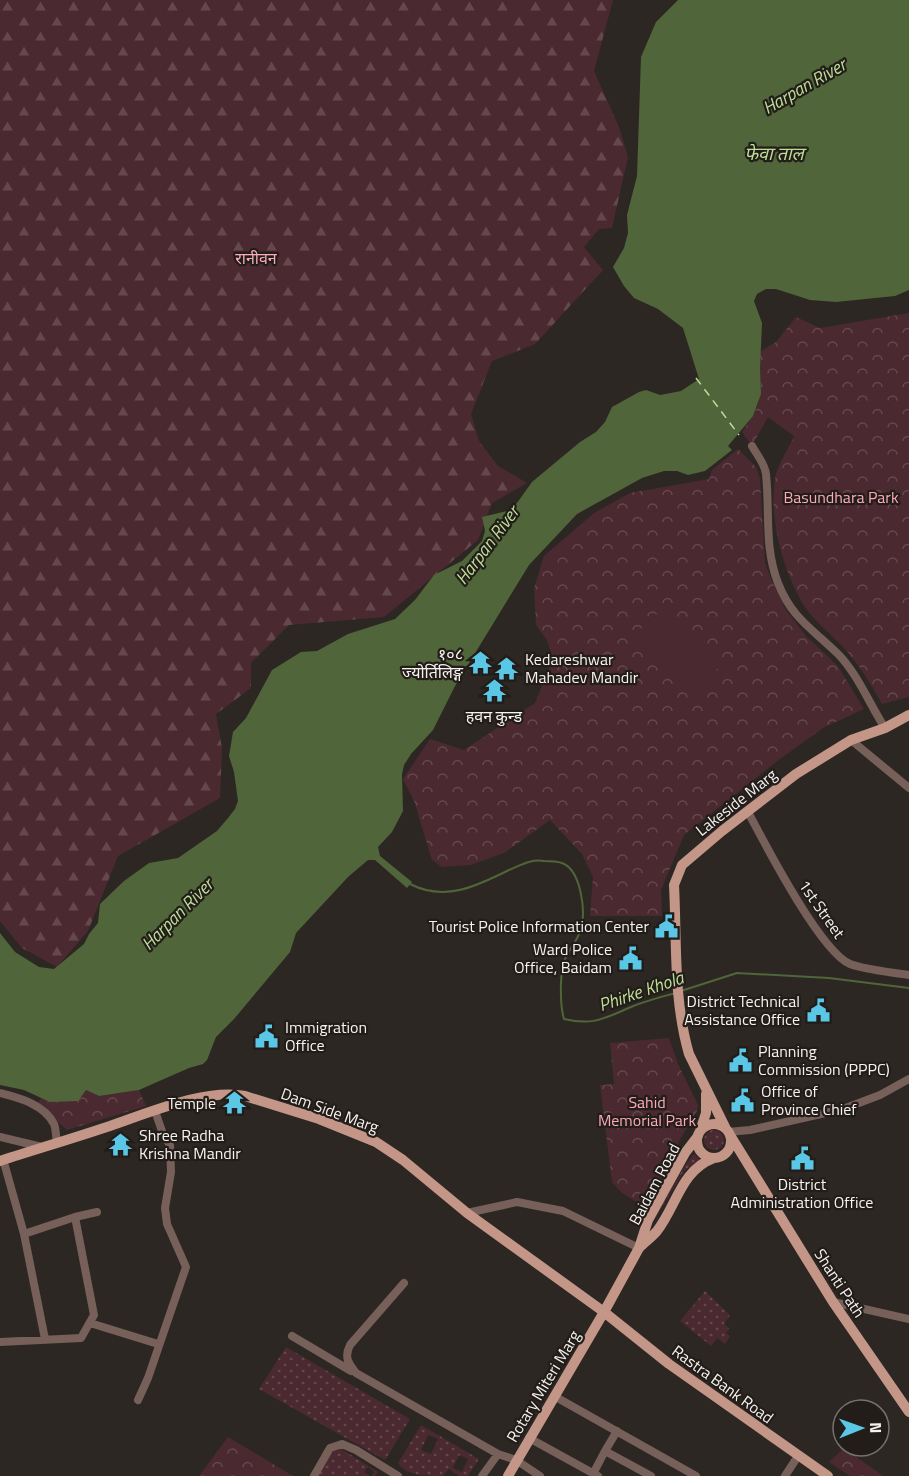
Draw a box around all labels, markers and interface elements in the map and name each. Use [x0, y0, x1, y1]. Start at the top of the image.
water label: Harpan River [757, 50, 853, 121]
water label: फेवा ताल [744, 140, 808, 167]
park label: रानीवन [235, 246, 278, 270]
park label: Basundhara Park [783, 485, 899, 509]
water label: Harpan River [448, 498, 527, 590]
place label: १०८ ज्योर्तिलिङ्ग [402, 642, 464, 684]
place label: Kedareshwar Mahadev Mandir [525, 647, 639, 689]
temple icon: १०८ ज्योर्तिलिङ्ग [468, 650, 494, 676]
temple icon: Kedareshwar Mahadev Mandir [494, 655, 520, 681]
temple icon: हवन कुन्ड [481, 678, 507, 704]
place label: हवन कुन्ड [466, 704, 523, 728]
street label: Lakeside Marg [690, 763, 782, 841]
water label: Harpan River [135, 870, 221, 956]
street label: 1st Street [793, 875, 851, 944]
public building icon: Tourist Police Information Center [654, 913, 680, 939]
place label: Tourist Police Information Center [429, 914, 649, 938]
place label: Ward Police Office, Baidam [514, 937, 612, 979]
public building icon: Ward Police Office, Baidam [617, 945, 643, 971]
water label: Phirke Khola [595, 964, 688, 1018]
place label: District Technical Assistance Office [684, 989, 800, 1031]
public building icon: District Technical Assistance Office [805, 997, 831, 1023]
place label: Immigration Office [285, 1015, 367, 1057]
public building icon: Immigration Office [254, 1023, 280, 1049]
place label: Planning Commission (PPPC) [758, 1039, 890, 1081]
public building icon: Planning Commission (PPPC) [727, 1047, 753, 1073]
place label: Office of Province Chief [761, 1079, 857, 1121]
street label: Dam Side Marg [278, 1081, 382, 1139]
public building icon: Office of Province Chief [730, 1087, 756, 1113]
temple icon: Temple [221, 1090, 247, 1116]
park label: Sahid Memorial Park [598, 1090, 696, 1132]
place label: Temple [167, 1091, 216, 1115]
place label: Shree Radha Krishna Mandir [139, 1123, 241, 1165]
temple icon: Shree Radha Krishna Mandir [108, 1131, 134, 1157]
street label: Baidam Road [622, 1139, 686, 1229]
public building icon: District Administration Office [789, 1146, 815, 1172]
place label: District Administration Office [731, 1172, 873, 1214]
street label: Shanti Path [809, 1244, 871, 1322]
street label: Rotary Miteri Marg [500, 1325, 586, 1447]
street label: Rastra Bank Road [667, 1339, 779, 1429]
north arrow [831, 1398, 891, 1458]
text: N [864, 1422, 888, 1433]

